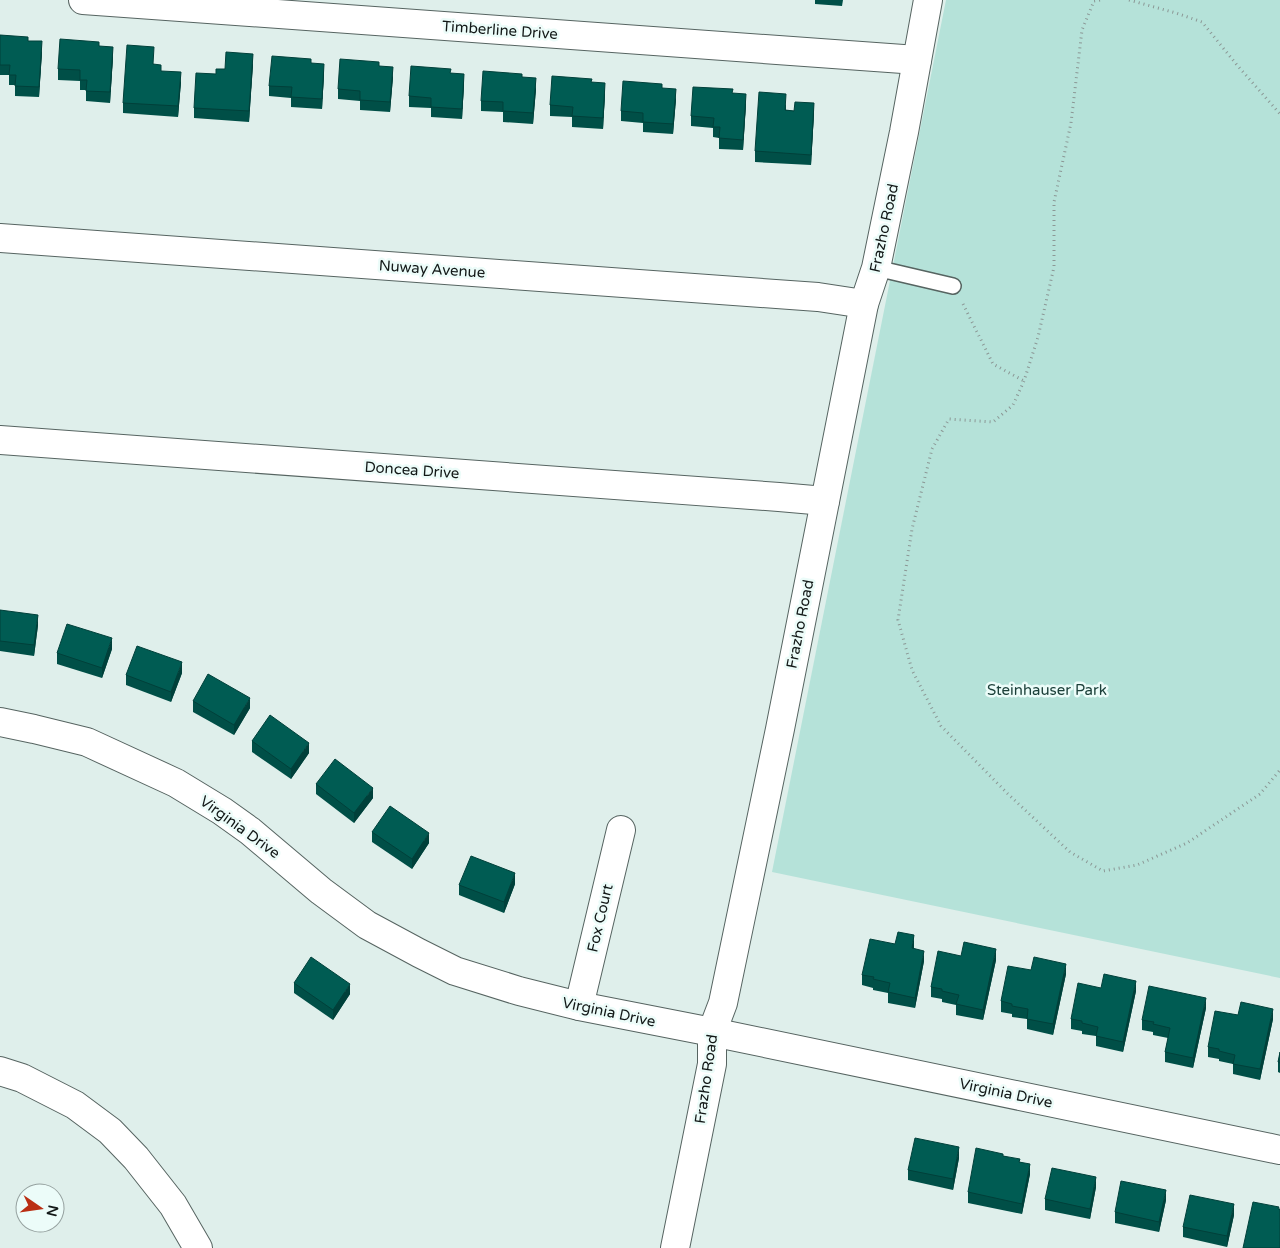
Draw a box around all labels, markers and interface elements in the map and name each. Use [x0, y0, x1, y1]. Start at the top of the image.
street label: Timberline Drive [441, 17, 559, 43]
street label: Frazho Road [866, 182, 902, 274]
street label: Nuway Avenue [378, 256, 486, 282]
street label: Doncea Drive [364, 458, 460, 482]
street label: Frazho Road [783, 578, 817, 670]
park label: Steinhauser Park [987, 681, 1107, 699]
street label: Virginia Drive [196, 792, 284, 862]
street label: Fox Court [583, 882, 617, 954]
street label: Virginia Drive [561, 993, 657, 1031]
street label: Frazho Road [691, 1033, 721, 1125]
street label: Virginia Drive [958, 1074, 1054, 1112]
north arrow [15, 1183, 65, 1233]
text: N [43, 1203, 62, 1218]

